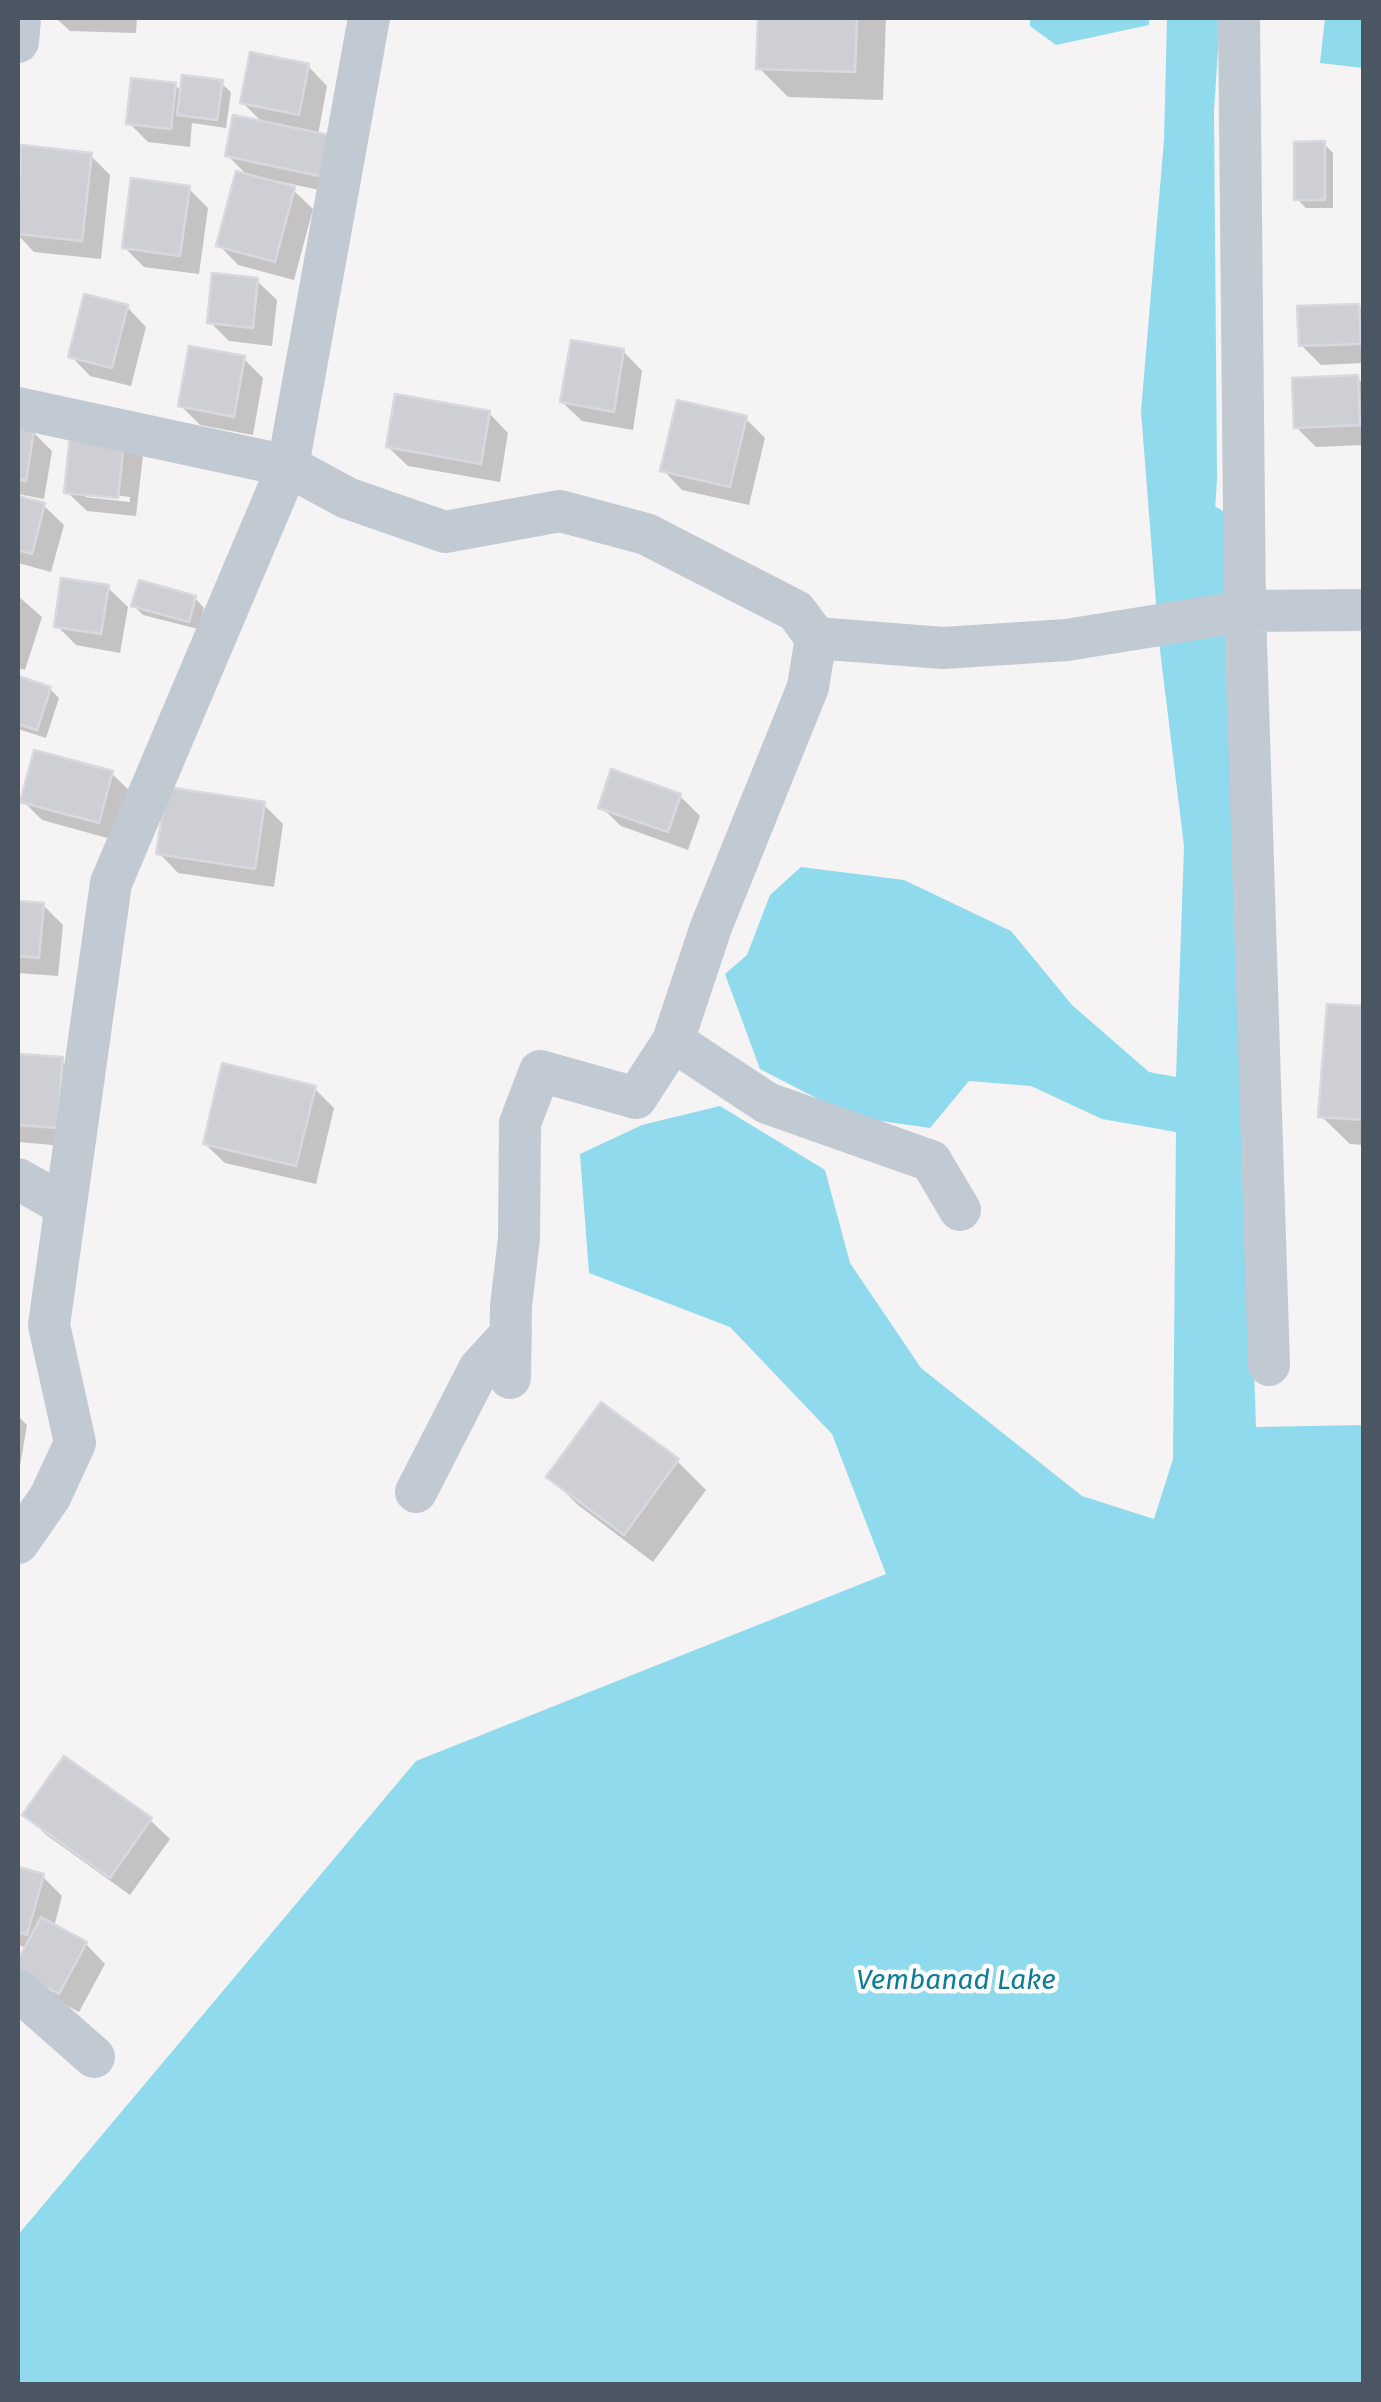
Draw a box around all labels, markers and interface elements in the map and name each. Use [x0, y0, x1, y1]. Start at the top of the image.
water label: Vembanad Lake [856, 1964, 1056, 1998]

